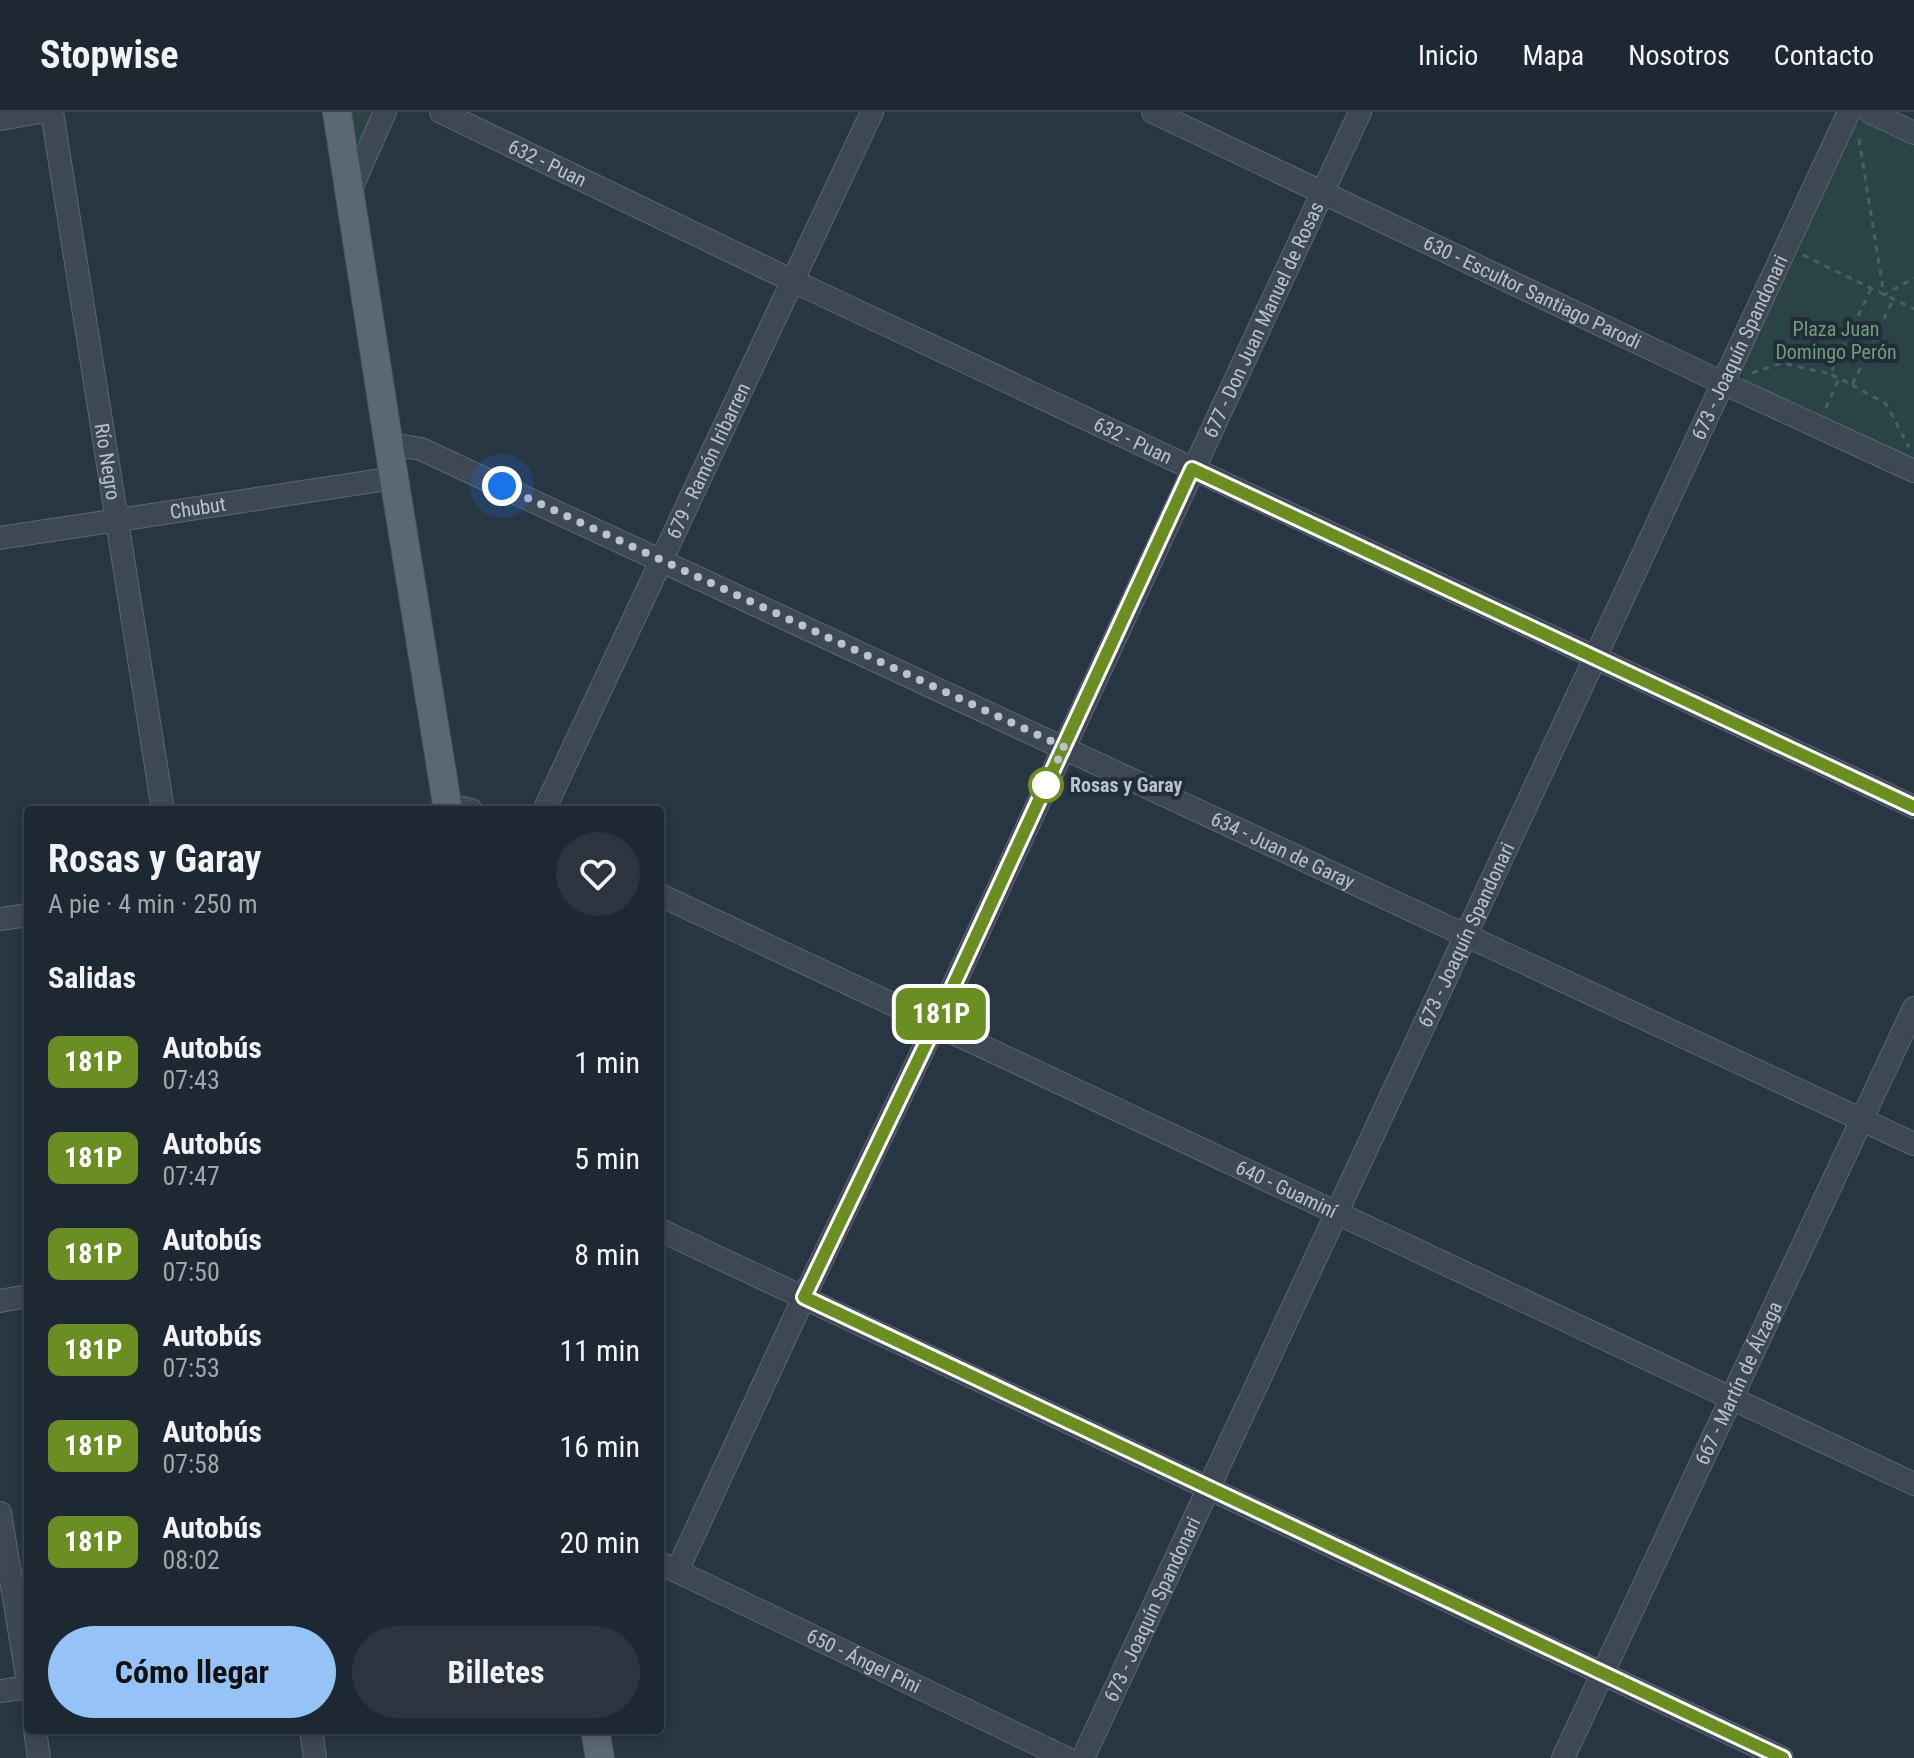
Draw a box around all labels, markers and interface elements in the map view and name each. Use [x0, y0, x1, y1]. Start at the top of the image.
text: Stopwise [40, 33, 178, 77]
text: Inicio [1418, 39, 1478, 72]
text: Mapa [1522, 39, 1584, 72]
text: Nosotros [1628, 39, 1730, 72]
text: Contacto [1774, 39, 1874, 72]
street label: 632 - Puan [504, 134, 590, 192]
street label: 677 - Don Juan Manuel de Rosas [1198, 198, 1329, 442]
street label: 630 - Escultor Santiago Parodi [1420, 230, 1645, 354]
street label: 673 - Joaquín Spandonari [1686, 251, 1793, 444]
park label: Plaza Juan Domingo Perón [1775, 317, 1897, 364]
street label: 679 - Ramón Iribarren [661, 379, 755, 543]
street label: 632 - Puan [1090, 412, 1176, 469]
street label: Río Negro [90, 421, 126, 502]
your location [482, 466, 522, 506]
street label: Chubut [168, 492, 227, 524]
marker: Rosas y Garay [1029, 768, 1063, 802]
place label: Rosas y Garay [1070, 773, 1182, 797]
street label: 634 - Juan de Garay [1207, 806, 1358, 894]
button: heart [556, 832, 640, 916]
text: Rosas y Garay [48, 837, 262, 881]
street label: 673 - Joaquín Spandonari [1413, 838, 1519, 1031]
text: A pie · 4 min · 250 m [48, 889, 257, 919]
text: Salidas [48, 960, 136, 995]
line badge: 181P [885, 988, 997, 1040]
text: 181P [912, 997, 970, 1030]
text: Autobús [162, 1030, 262, 1065]
text: 181P [64, 1045, 122, 1078]
text: 1 min [574, 1045, 640, 1080]
text: 07:43 [162, 1065, 220, 1095]
text: Autobús [162, 1126, 262, 1161]
text: 181P [64, 1141, 122, 1174]
text: 5 min [574, 1141, 640, 1176]
street label: 640 - Guaminí [1232, 1155, 1342, 1224]
text: 07:47 [162, 1161, 220, 1191]
text: Autobús [162, 1222, 262, 1257]
text: 181P [64, 1237, 122, 1270]
text: 8 min [574, 1237, 640, 1272]
text: 07:50 [162, 1257, 220, 1287]
street label: 667 - Martín de Álzaga [1690, 1297, 1787, 1469]
text: Autobús [162, 1318, 262, 1353]
text: 181P [64, 1333, 122, 1366]
text: 11 min [559, 1333, 640, 1368]
text: 07:53 [162, 1353, 220, 1383]
text: Autobús [162, 1414, 262, 1449]
text: 181P [64, 1429, 122, 1462]
text: 16 min [559, 1429, 640, 1464]
text: 07:58 [162, 1449, 220, 1479]
text: Autobús [162, 1510, 262, 1545]
street label: 673 - Joaquín Spandonari [1099, 1513, 1206, 1706]
text: 181P [64, 1525, 122, 1558]
text: 20 min [559, 1525, 640, 1560]
text: 08:02 [162, 1545, 220, 1575]
street label: 650 - Ángel Pini [803, 1623, 925, 1698]
button: Cómo llegar [48, 1626, 336, 1718]
button: Billetes [352, 1626, 640, 1718]

